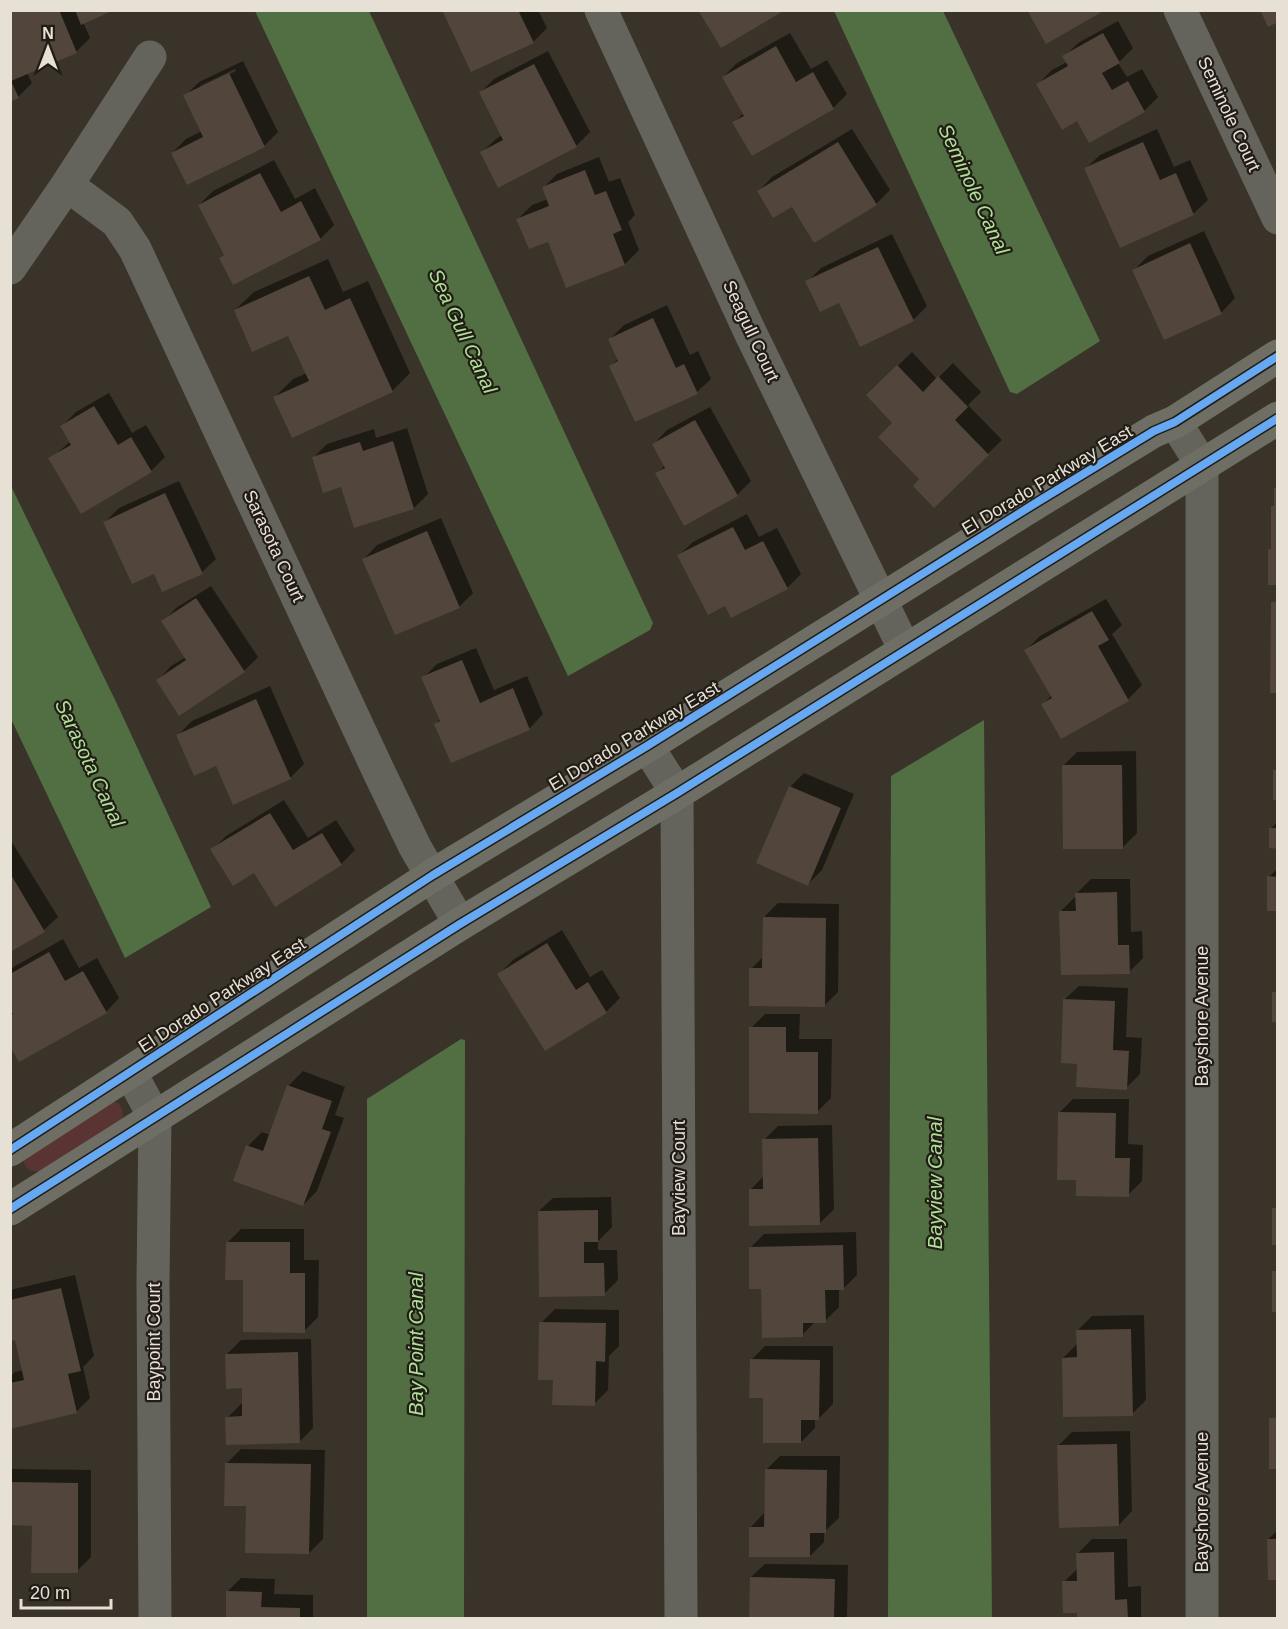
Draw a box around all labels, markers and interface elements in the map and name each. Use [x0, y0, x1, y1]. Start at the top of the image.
north arrow [18, 18, 78, 78]
text: N [42, 25, 54, 42]
street label: Seminole Court [1194, 54, 1264, 174]
water label: Seminole Canal [934, 120, 1014, 258]
water label: Sea Gull Canal [425, 265, 502, 397]
street label: Seagull Court [719, 277, 783, 385]
street label: El Dorado Parkway East [958, 421, 1136, 539]
street label: Sarasota Court [239, 487, 309, 605]
street label: El Dorado Parkway East [545, 677, 723, 795]
water label: Sarasota Canal [51, 696, 129, 831]
street label: El Dorado Parkway East [135, 933, 309, 1057]
street label: Bayshore Avenue [1192, 946, 1212, 1086]
water label: Bayview Canal [924, 1116, 946, 1249]
street label: Bayview Court [669, 1120, 689, 1236]
water label: Bay Point Canal [405, 1272, 427, 1416]
street label: Baypoint Court [144, 1282, 164, 1402]
street label: Bayshore Avenue [1192, 1432, 1212, 1572]
scale bar [21, 1572, 111, 1610]
text: 20 m [30, 1583, 70, 1603]

